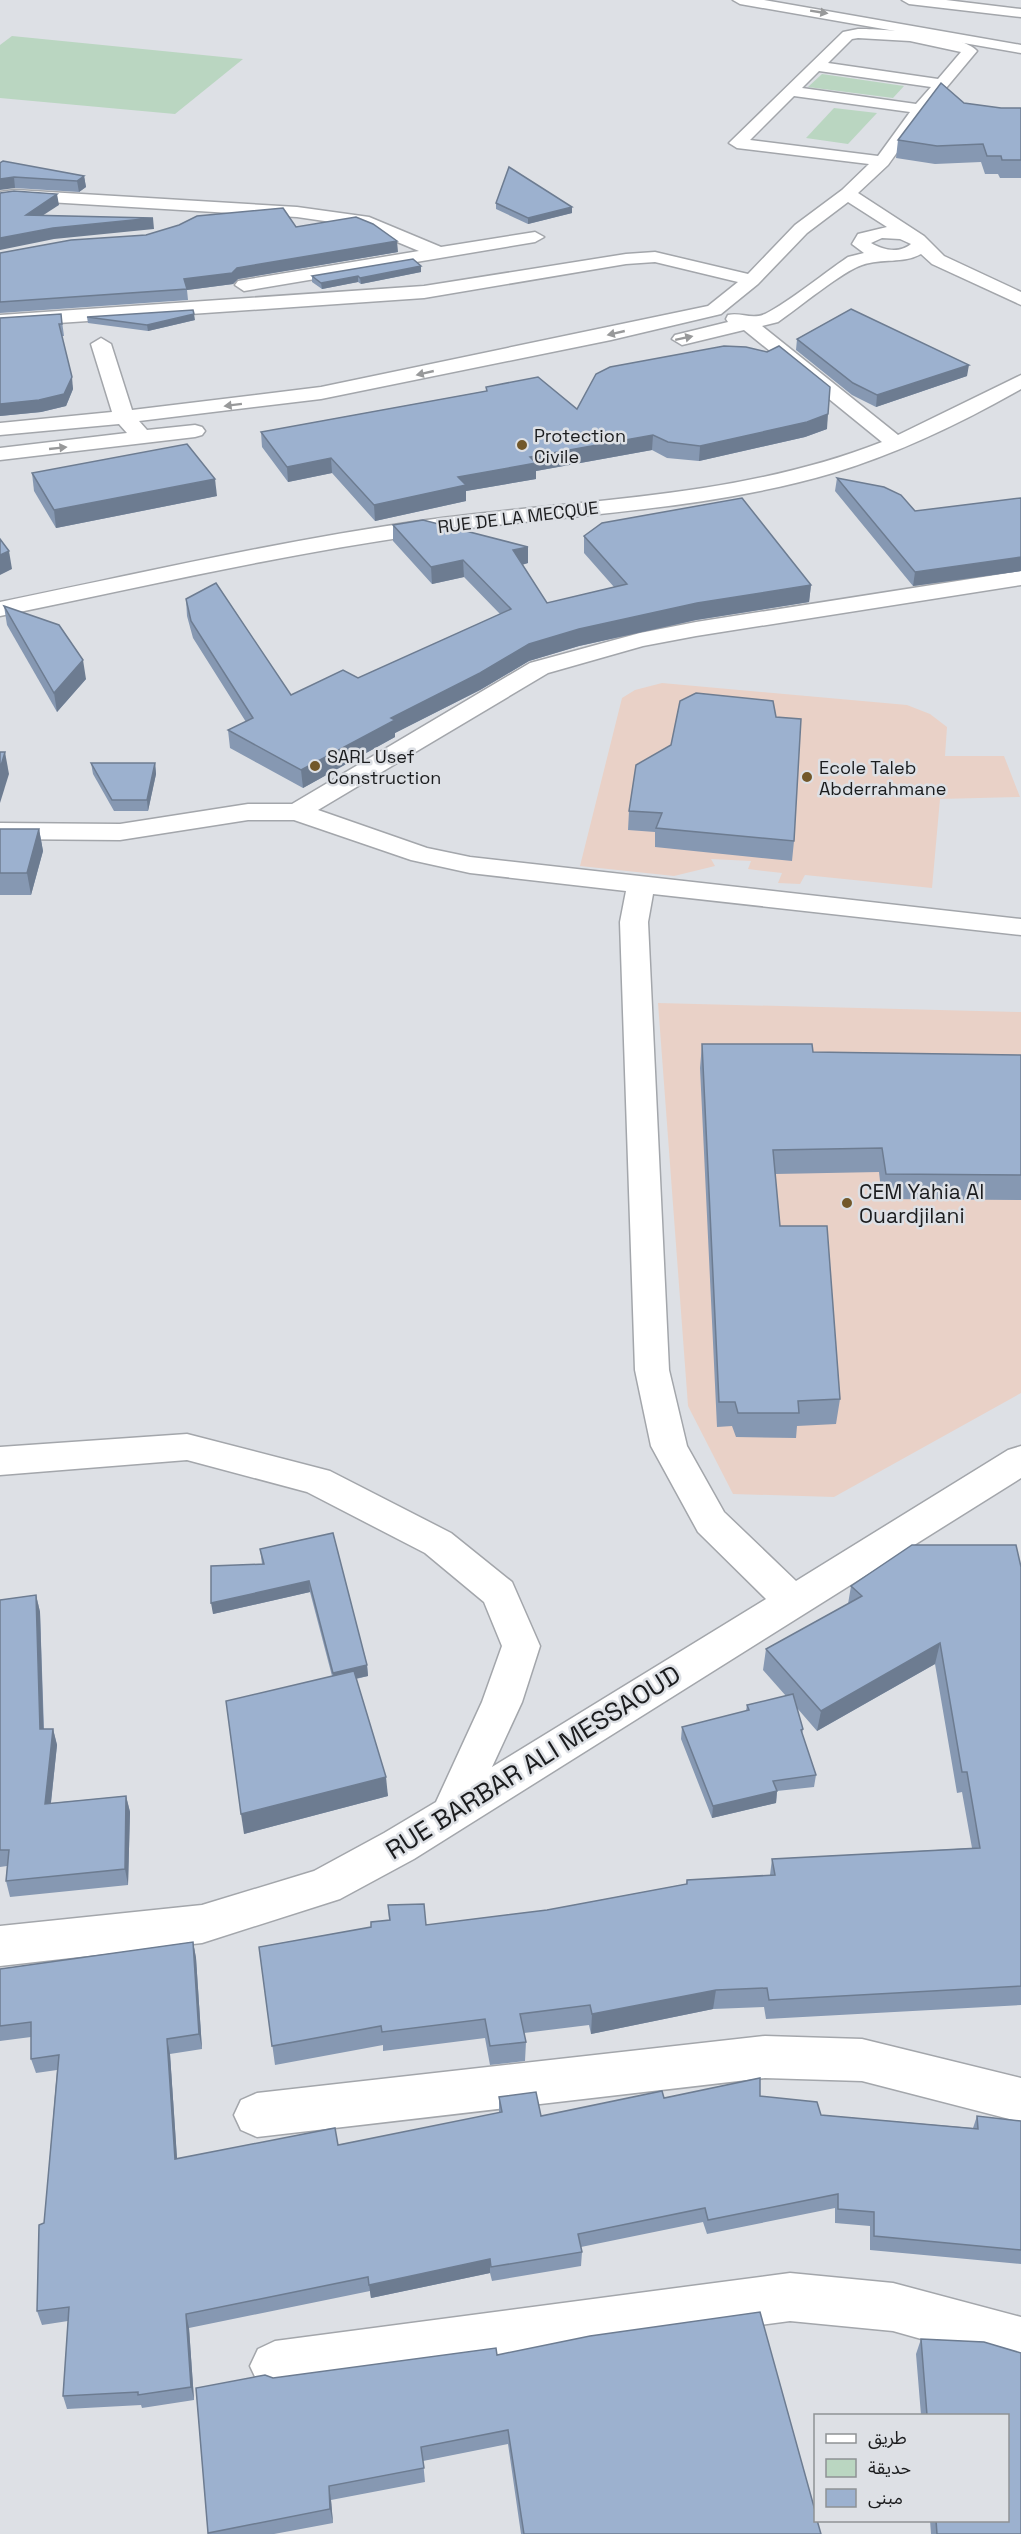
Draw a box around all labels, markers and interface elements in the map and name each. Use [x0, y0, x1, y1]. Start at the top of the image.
one-way arrow [810, 8, 829, 17]
one-way arrow [606, 329, 625, 338]
one-way arrow [675, 333, 694, 343]
one-way arrow [416, 368, 434, 378]
one-way arrow [223, 400, 242, 410]
place label: Protection Civile [534, 424, 626, 468]
marker: Protection Civile [515, 438, 529, 452]
one-way arrow [49, 443, 68, 452]
street label: RUE DE LA MECQUE [436, 496, 600, 538]
place label: SARL Usef Construction [327, 745, 441, 789]
place label: Ecole Taleb Abderrahmane [819, 756, 946, 800]
marker: SARL Usef Construction [308, 759, 322, 773]
marker: Ecole Taleb Abderrahmane [800, 770, 814, 784]
place label: CEM Yahia Al Ouardjilani [859, 1178, 984, 1229]
marker: CEM Yahia Al Ouardjilani [840, 1196, 854, 1210]
street label: RUE BARBAR ALI MESSAOUD [379, 1657, 687, 1867]
legend [814, 2414, 1009, 2522]
text: طريق [868, 2426, 907, 2449]
text: حديقة [868, 2456, 911, 2479]
text: مبنى [868, 2486, 903, 2509]

